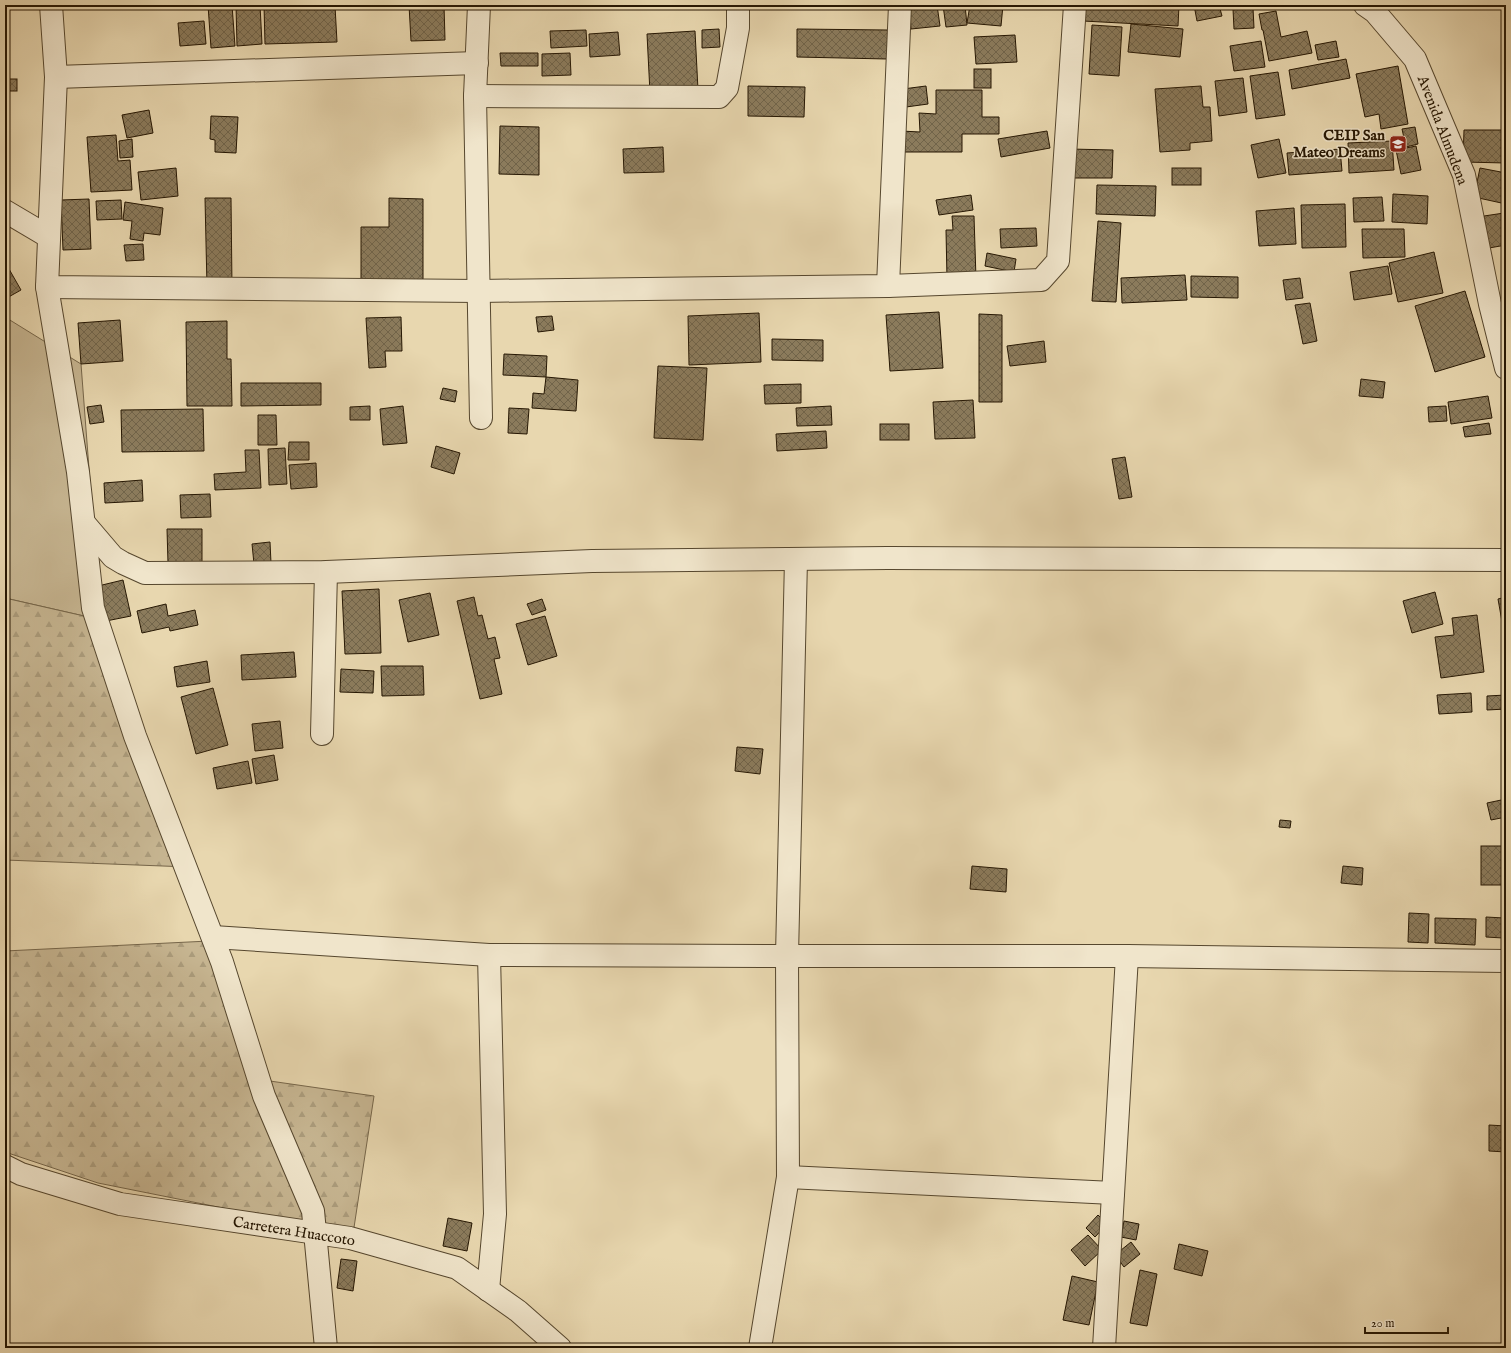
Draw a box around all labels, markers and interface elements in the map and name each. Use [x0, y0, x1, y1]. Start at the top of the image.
street label: Avenida Almudena [1413, 72, 1472, 188]
place label: CEIP San Mateo Dreams [1293, 126, 1386, 162]
school or university icon: CEIP San Mateo Dreams [1388, 134, 1408, 154]
street label: Carretera Huaccoto [231, 1212, 356, 1251]
scale bar [1365, 1309, 1448, 1335]
text: 20 m [1371, 1316, 1394, 1331]

